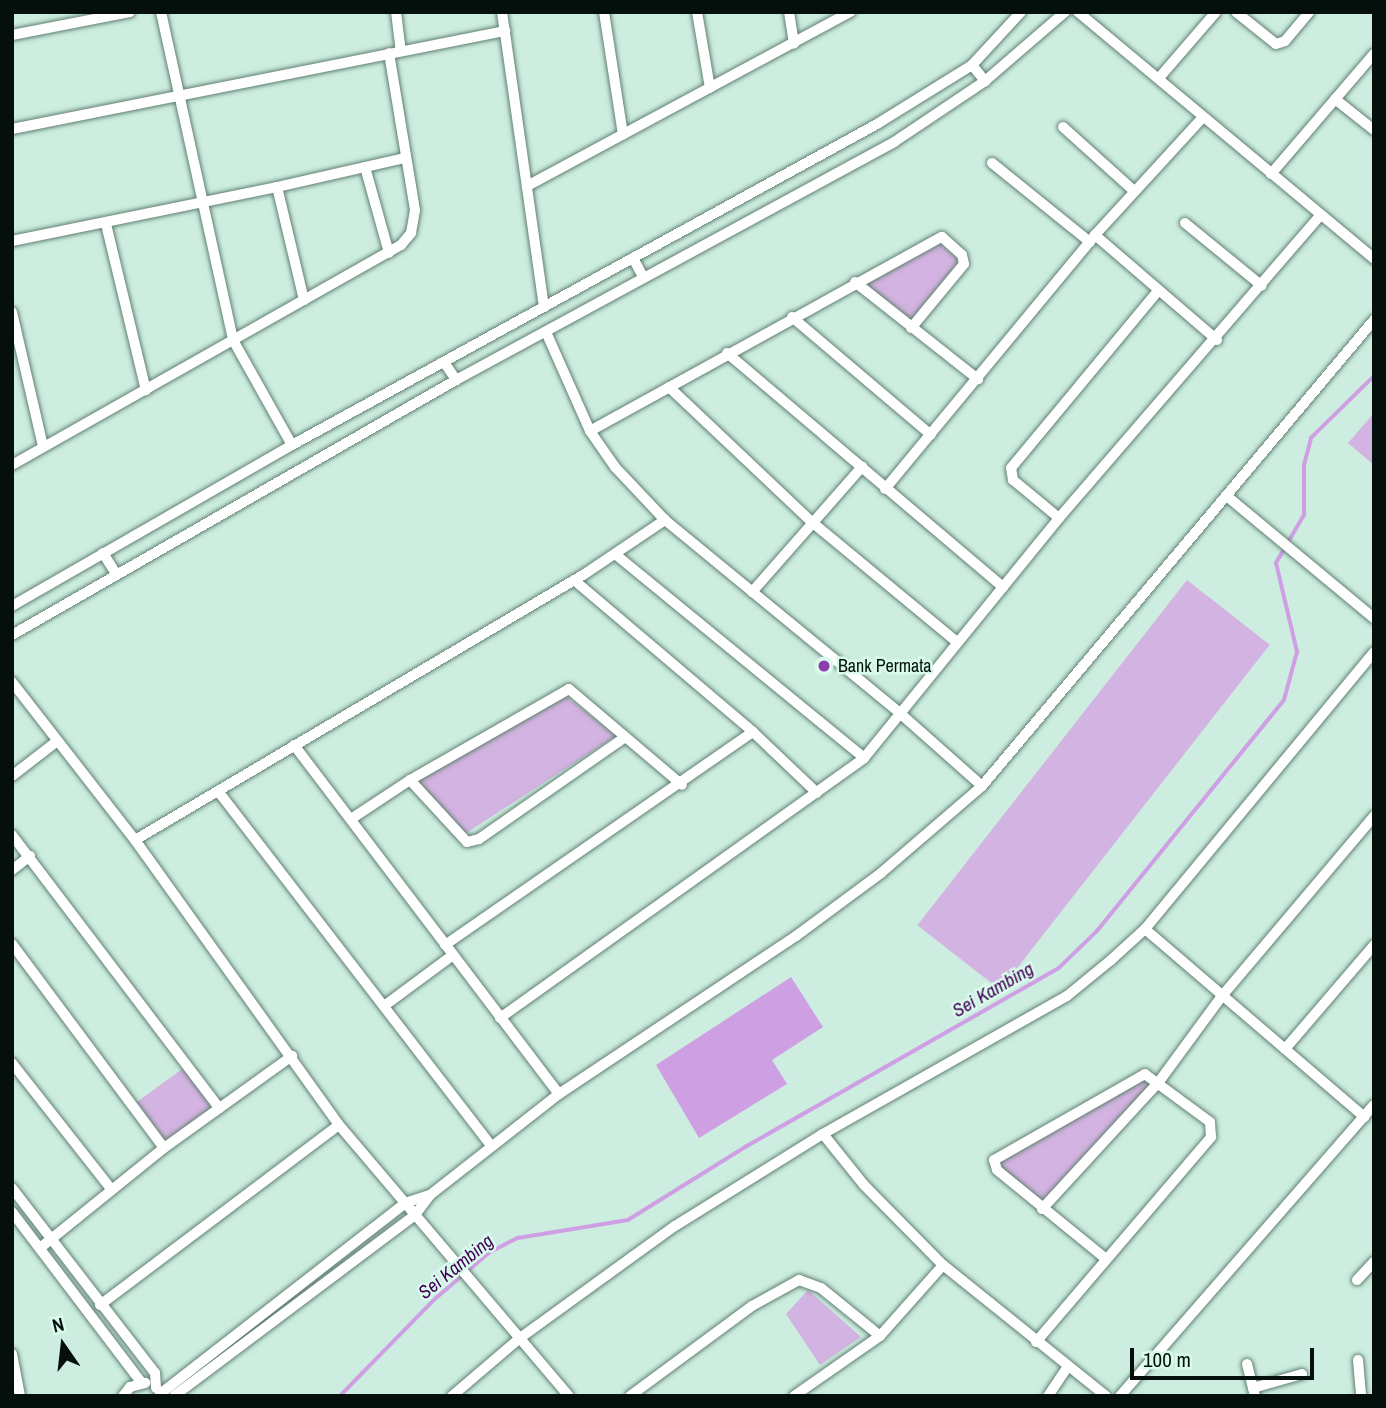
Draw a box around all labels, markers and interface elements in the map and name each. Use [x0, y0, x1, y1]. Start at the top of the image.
place label: Bank Permata [838, 655, 932, 677]
marker: Bank Permata [816, 658, 832, 674]
water label: Sei Kambing [948, 958, 1038, 1022]
water label: Sei Kambing [414, 1230, 498, 1304]
north arrow [28, 1310, 98, 1380]
text: N [49, 1311, 67, 1339]
scale bar [1134, 1334, 1318, 1378]
text: 100 m [1143, 1345, 1191, 1374]

